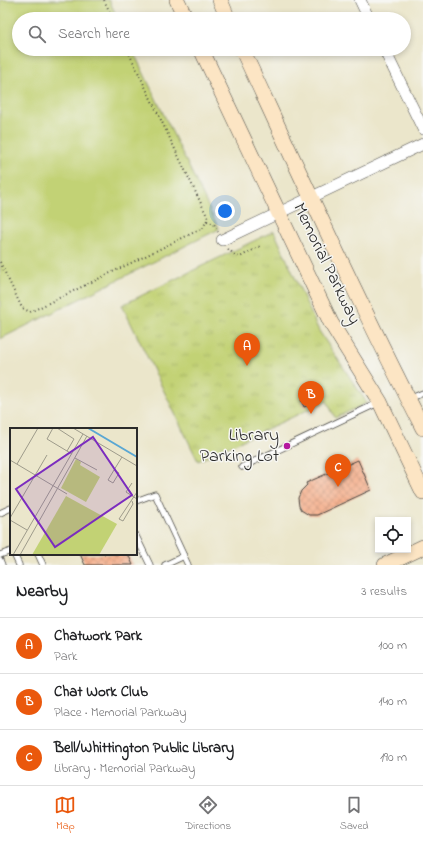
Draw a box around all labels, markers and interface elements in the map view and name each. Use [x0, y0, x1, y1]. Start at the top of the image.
search box [12, 12, 411, 56]
icon: search [26, 23, 48, 45]
text: Search here [58, 23, 130, 45]
street label: Memorial Parkway [285, 199, 367, 329]
your location [215, 201, 235, 221]
pin: A [234, 333, 260, 366]
pin: B [298, 381, 324, 414]
place label: Library Parking Lot [200, 423, 279, 471]
inset map [10, 428, 137, 555]
marker: Library Parking Lot [282, 441, 292, 451]
pin: C [325, 454, 351, 487]
map controls [375, 517, 411, 553]
button: locate [375, 517, 411, 553]
text: Nearby [16, 579, 68, 604]
text: 3 results [361, 582, 407, 601]
text: Chatwork Park [54, 625, 142, 647]
text: A [25, 636, 33, 655]
text: 100 m [378, 636, 407, 655]
text: Park [54, 647, 78, 666]
text: Chat Work Club [54, 681, 148, 703]
text: B [25, 692, 33, 711]
text: 140 m [379, 692, 407, 711]
text: Place · Memorial Parkway [54, 703, 186, 722]
text: Bell/Whittington Public Library [54, 737, 234, 759]
text: C [25, 748, 33, 767]
text: 190 m [380, 748, 407, 767]
text: Library · Memorial Parkway [54, 759, 195, 778]
tab: Map [54, 794, 76, 834]
tab: Directions [185, 794, 231, 834]
tab: Saved [340, 794, 369, 834]

